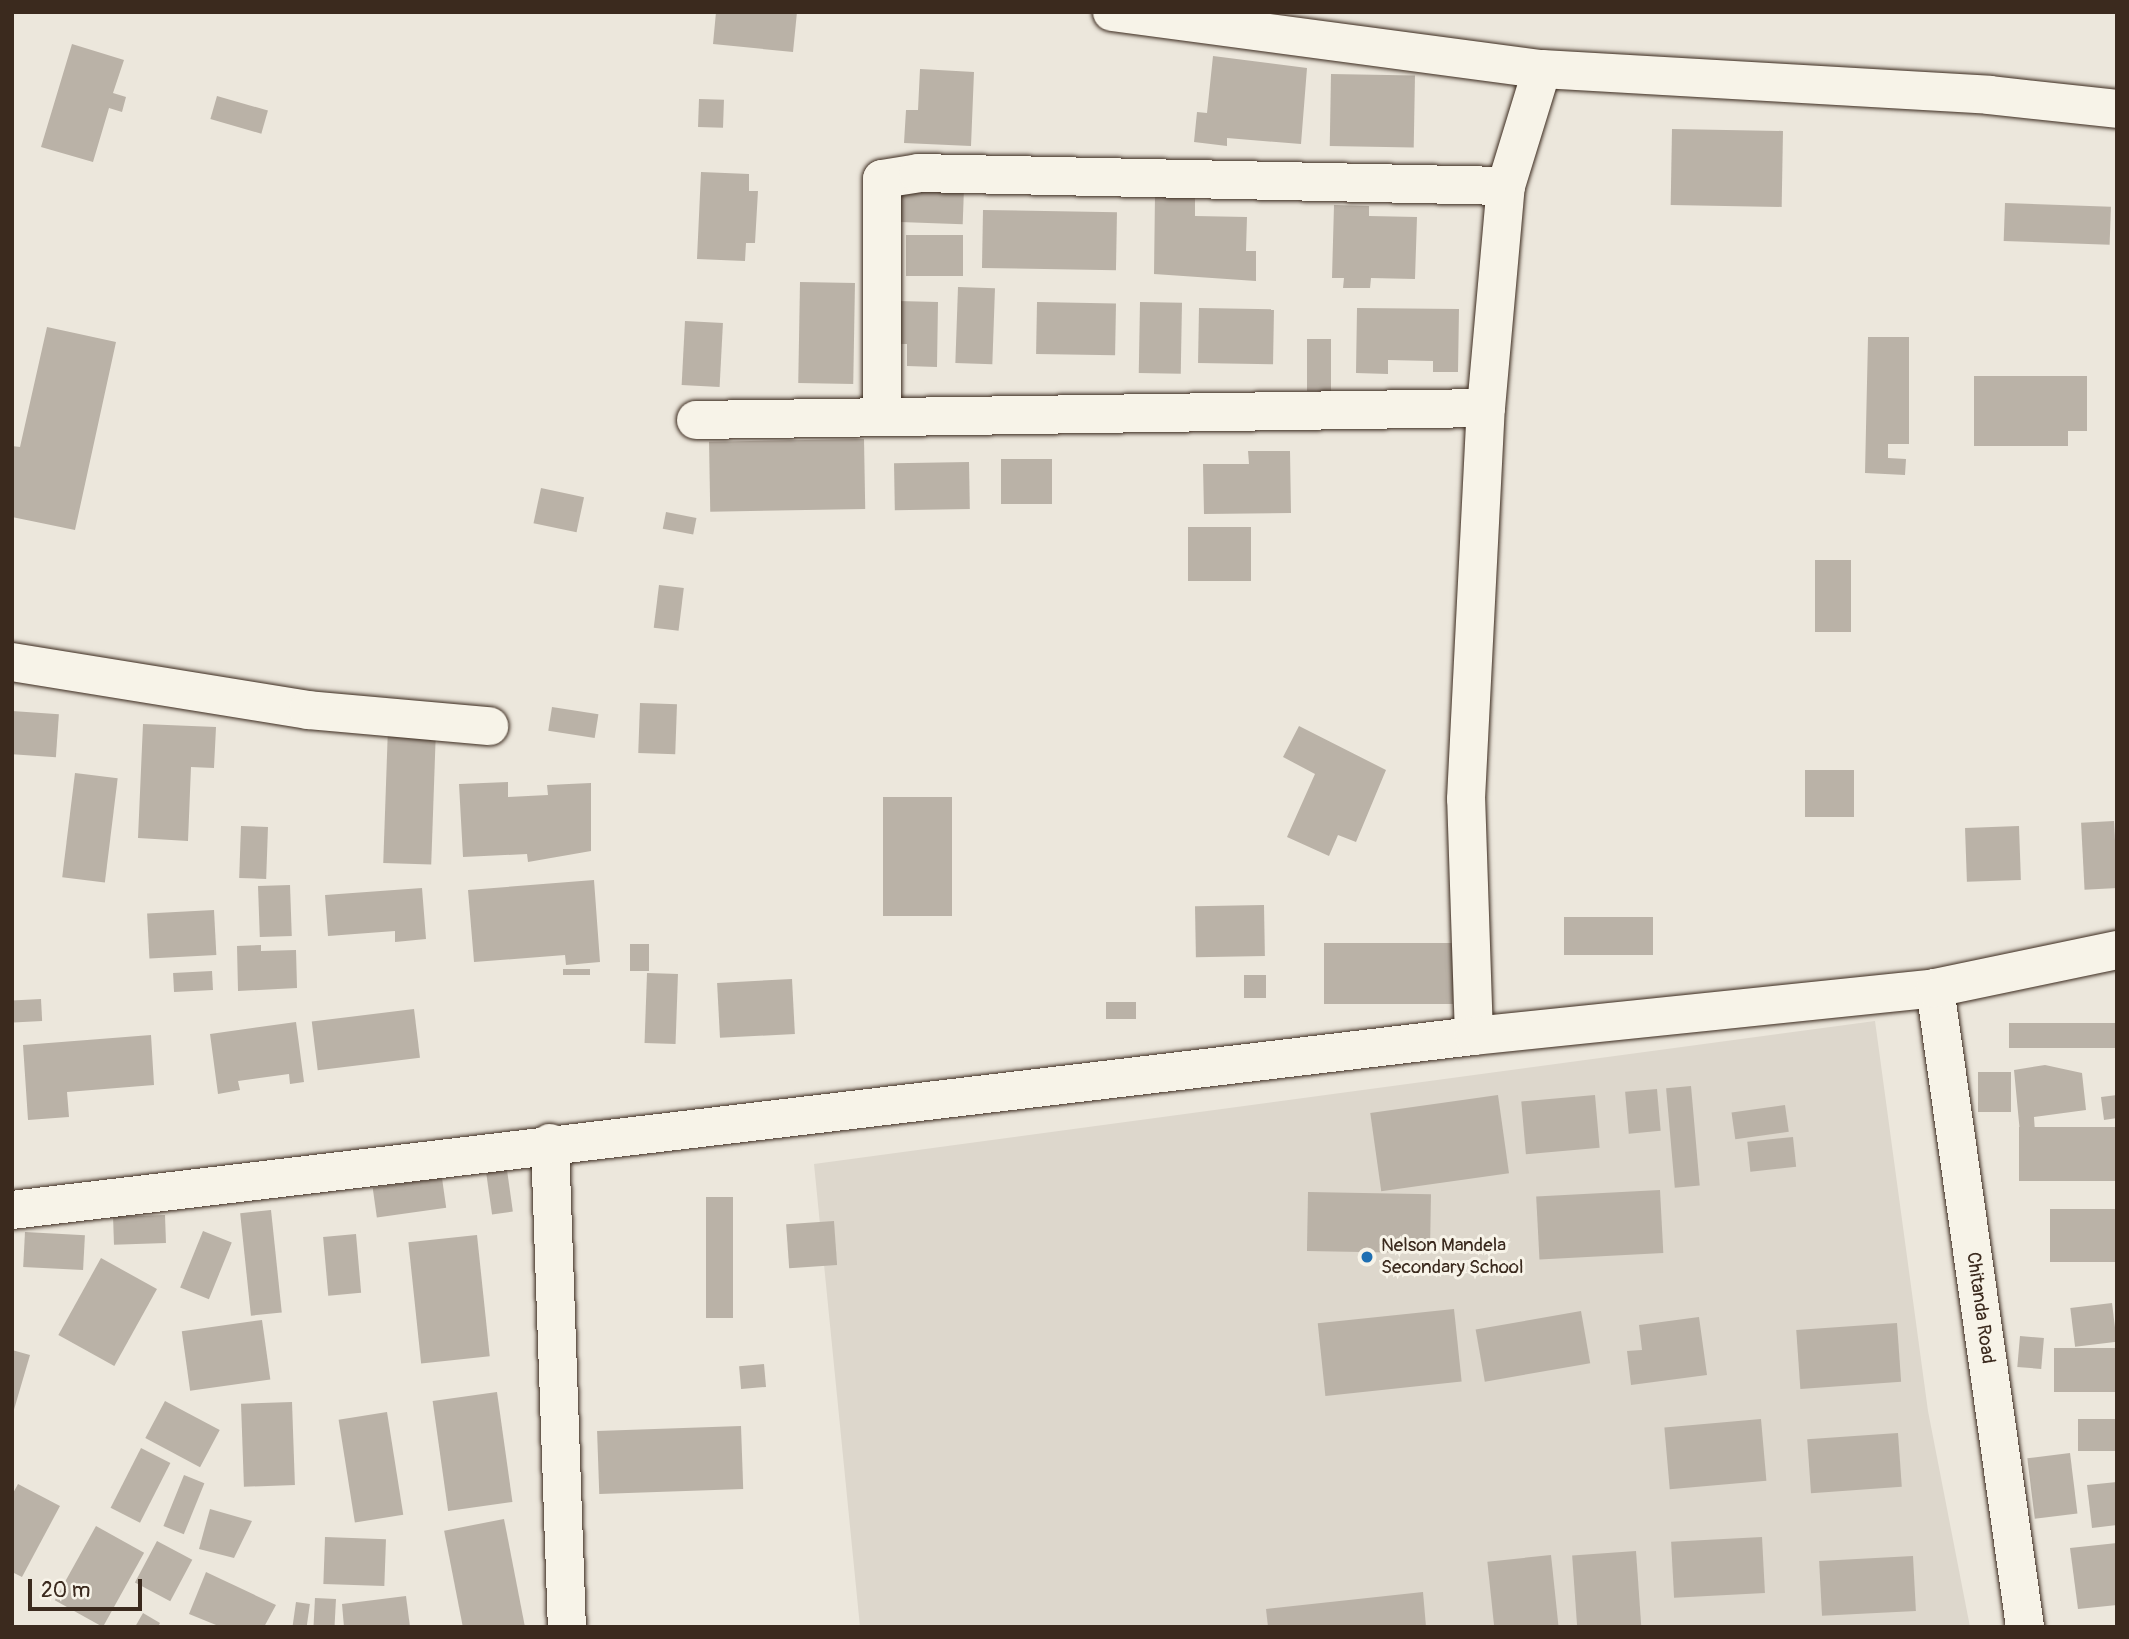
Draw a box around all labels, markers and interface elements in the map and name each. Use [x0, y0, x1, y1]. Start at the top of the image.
place label: Nelson Mandela Secondary School [1381, 1235, 1524, 1279]
marker: Nelson Mandela Secondary School [1359, 1249, 1375, 1265]
street label: Chitanda Road [1961, 1251, 1999, 1365]
scale bar [32, 1566, 145, 1610]
text: 20 m [41, 1577, 90, 1604]

